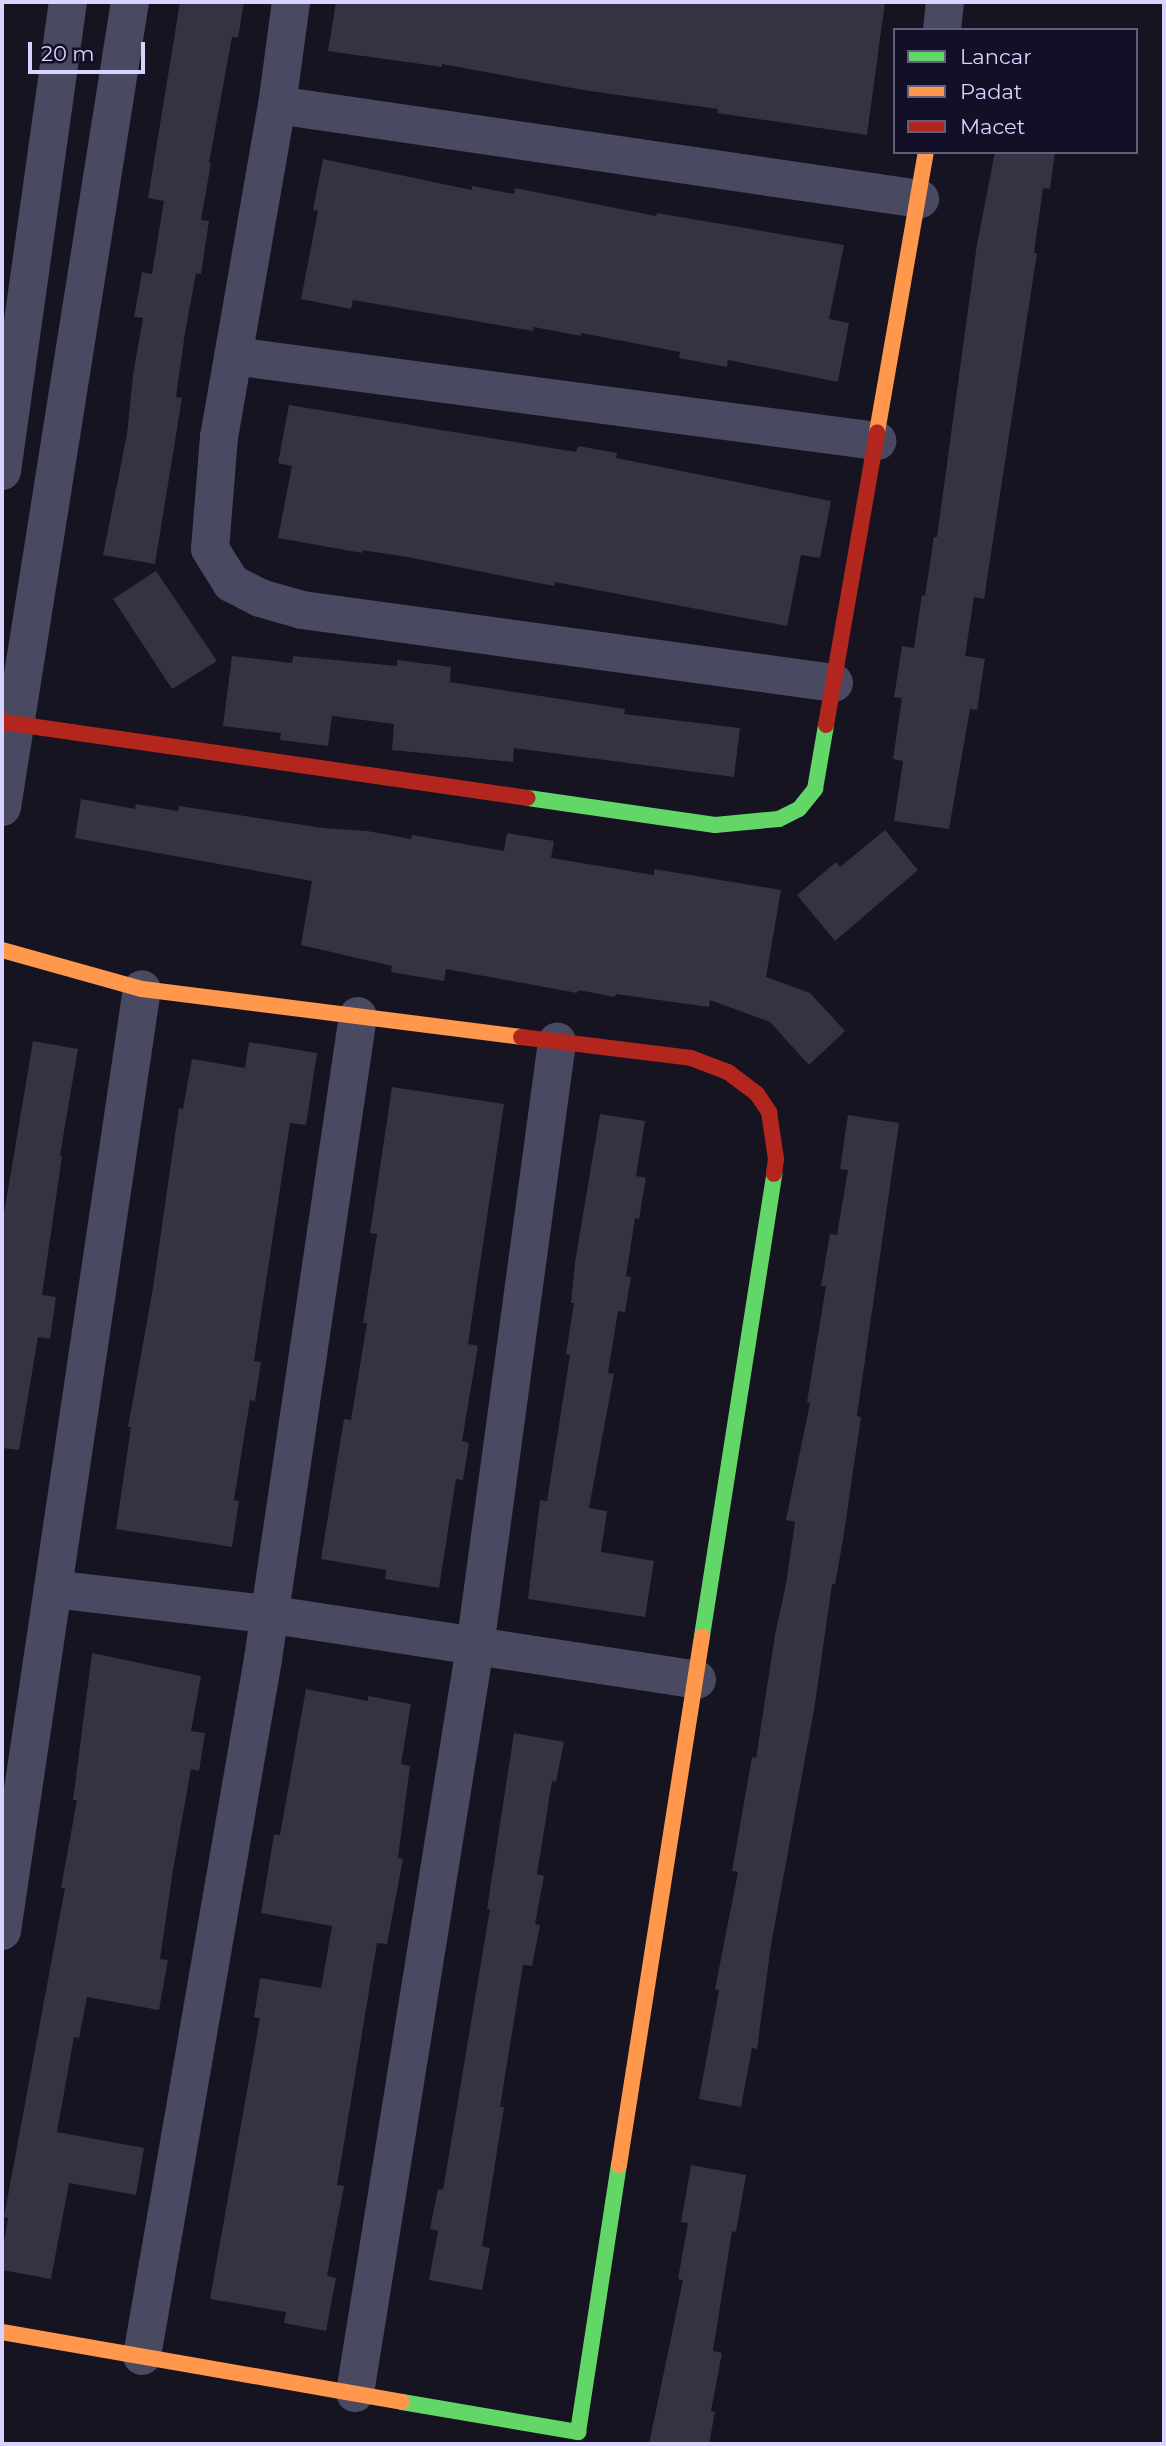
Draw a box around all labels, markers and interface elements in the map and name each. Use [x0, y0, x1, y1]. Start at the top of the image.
scale bar [32, 28, 149, 72]
legend [893, 28, 1138, 154]
text: 20 m [41, 41, 95, 66]
text: Lancar [960, 44, 1032, 69]
text: Padat [960, 79, 1022, 104]
text: Macet [960, 114, 1025, 139]

